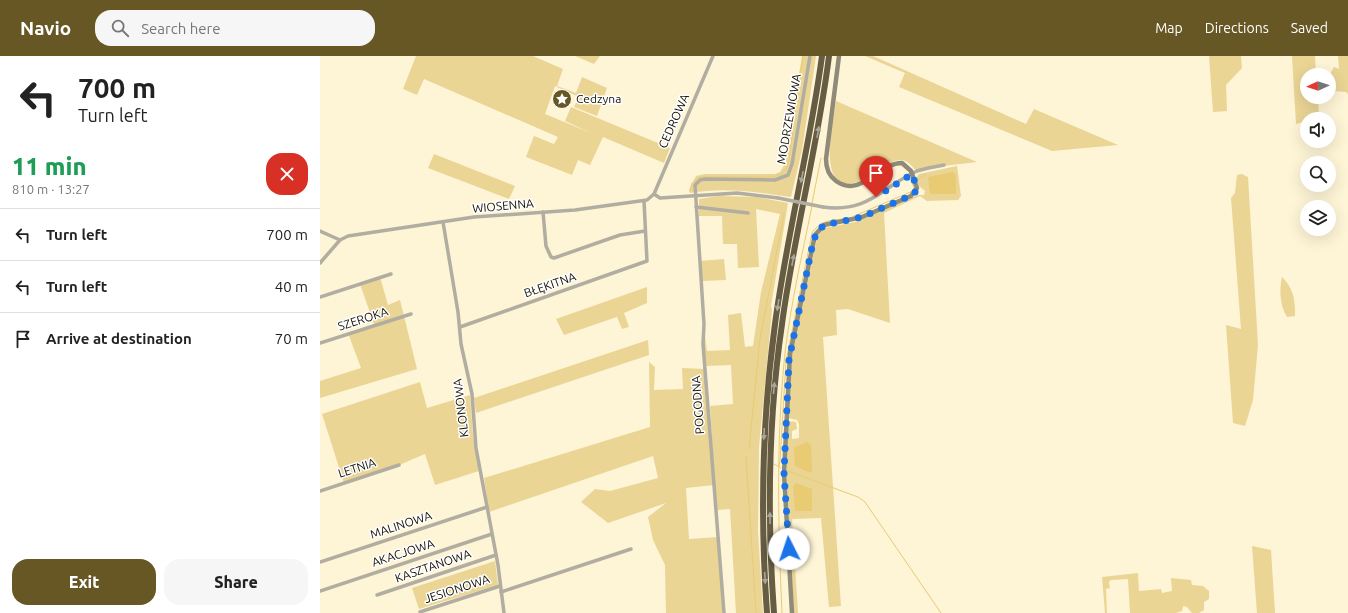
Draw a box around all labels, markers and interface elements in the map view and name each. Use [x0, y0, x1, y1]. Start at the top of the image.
search box [95, 10, 375, 46]
text: Navio [20, 17, 71, 39]
icon: search [109, 17, 131, 39]
text: Search here [141, 20, 220, 37]
text: Map [1155, 20, 1183, 36]
text: Directions [1205, 20, 1269, 36]
text: Saved [1291, 20, 1328, 36]
north arrow [1300, 68, 1336, 104]
map controls [1300, 68, 1336, 236]
icon: left [12, 72, 64, 124]
text: 700 m [78, 72, 156, 103]
street label: MODRZEWIOWA [774, 72, 803, 165]
place icon: Cedzyna [551, 88, 573, 110]
street label: CEDROWA [656, 91, 691, 150]
place label: Cedzyna [576, 92, 621, 105]
text: Turn left [78, 105, 148, 125]
button: sound [1300, 112, 1336, 148]
one-way arrow [815, 126, 821, 138]
text: 11 min [12, 153, 87, 180]
button: close [266, 153, 308, 195]
pin [859, 156, 893, 197]
button: search [1300, 156, 1336, 192]
icon: arrive [865, 162, 887, 184]
one-way arrow [799, 171, 805, 184]
text: 810 m · 13:27 [12, 182, 90, 196]
street label: WIOSENNA [472, 196, 534, 215]
button: layers [1300, 200, 1336, 236]
icon: left [12, 224, 34, 246]
text: Turn left [46, 226, 107, 243]
text: 700 m [266, 226, 308, 243]
one-way arrow [790, 254, 796, 266]
street label: BŁĘKITNA [522, 270, 578, 299]
icon: left [12, 276, 34, 298]
text: Turn left [46, 278, 107, 295]
text: 40 m [275, 278, 308, 295]
one-way arrow [775, 299, 781, 311]
street label: SZEROKA [336, 304, 390, 333]
icon: arrive [12, 328, 34, 350]
text: Arrive at destination [46, 330, 192, 347]
text: 70 m [275, 330, 308, 347]
street label: POGODNA [689, 375, 706, 435]
street label: KLONOWA [450, 378, 471, 438]
one-way arrow [771, 382, 778, 394]
one-way arrow [761, 428, 767, 441]
street label: LETNIA [336, 455, 378, 480]
street label: MALINOWA [368, 508, 433, 541]
one-way arrow [766, 512, 773, 524]
position arrow [768, 528, 810, 570]
street label: AKACJOWA [370, 536, 436, 569]
street label: KASZTANOWA [393, 546, 473, 585]
button: Exit [12, 559, 156, 605]
button: Share [164, 559, 308, 605]
street label: JESIONOWA [423, 572, 491, 605]
one-way arrow [762, 572, 769, 584]

